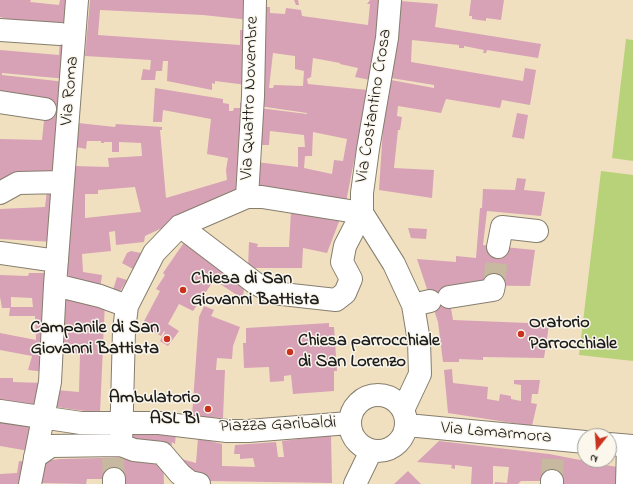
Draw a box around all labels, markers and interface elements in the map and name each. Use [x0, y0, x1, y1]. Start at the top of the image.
street label: Via Quattro Novembre [237, 16, 265, 180]
street label: Via Costantino Crosa [352, 27, 398, 185]
street label: Via Roma [57, 55, 85, 127]
place label: Chiesa di San Giovanni Battista [191, 269, 319, 312]
marker: Chiesa di San Giovanni Battista [178, 285, 188, 295]
place label: Oratorio Parrocchiale [529, 313, 617, 356]
place label: Campanile di San Giovanni Battista [30, 318, 159, 360]
marker: Oratorio Parrocchiale [516, 329, 526, 339]
place label: Chiesa parrocchiale di San Lorenzo [298, 331, 440, 374]
marker: Campanile di San Giovanni Battista [162, 334, 172, 344]
marker: Chiesa parrocchiale di San Lorenzo [285, 347, 295, 357]
place label: Ambulatorio ASL BI [109, 388, 200, 430]
marker: Ambulatorio ASL BI [203, 404, 213, 414]
street label: Piazza Garibaldi [219, 413, 337, 439]
street label: Via Lamarmora [440, 418, 552, 450]
north arrow [577, 428, 617, 468]
text: N [588, 450, 600, 467]

